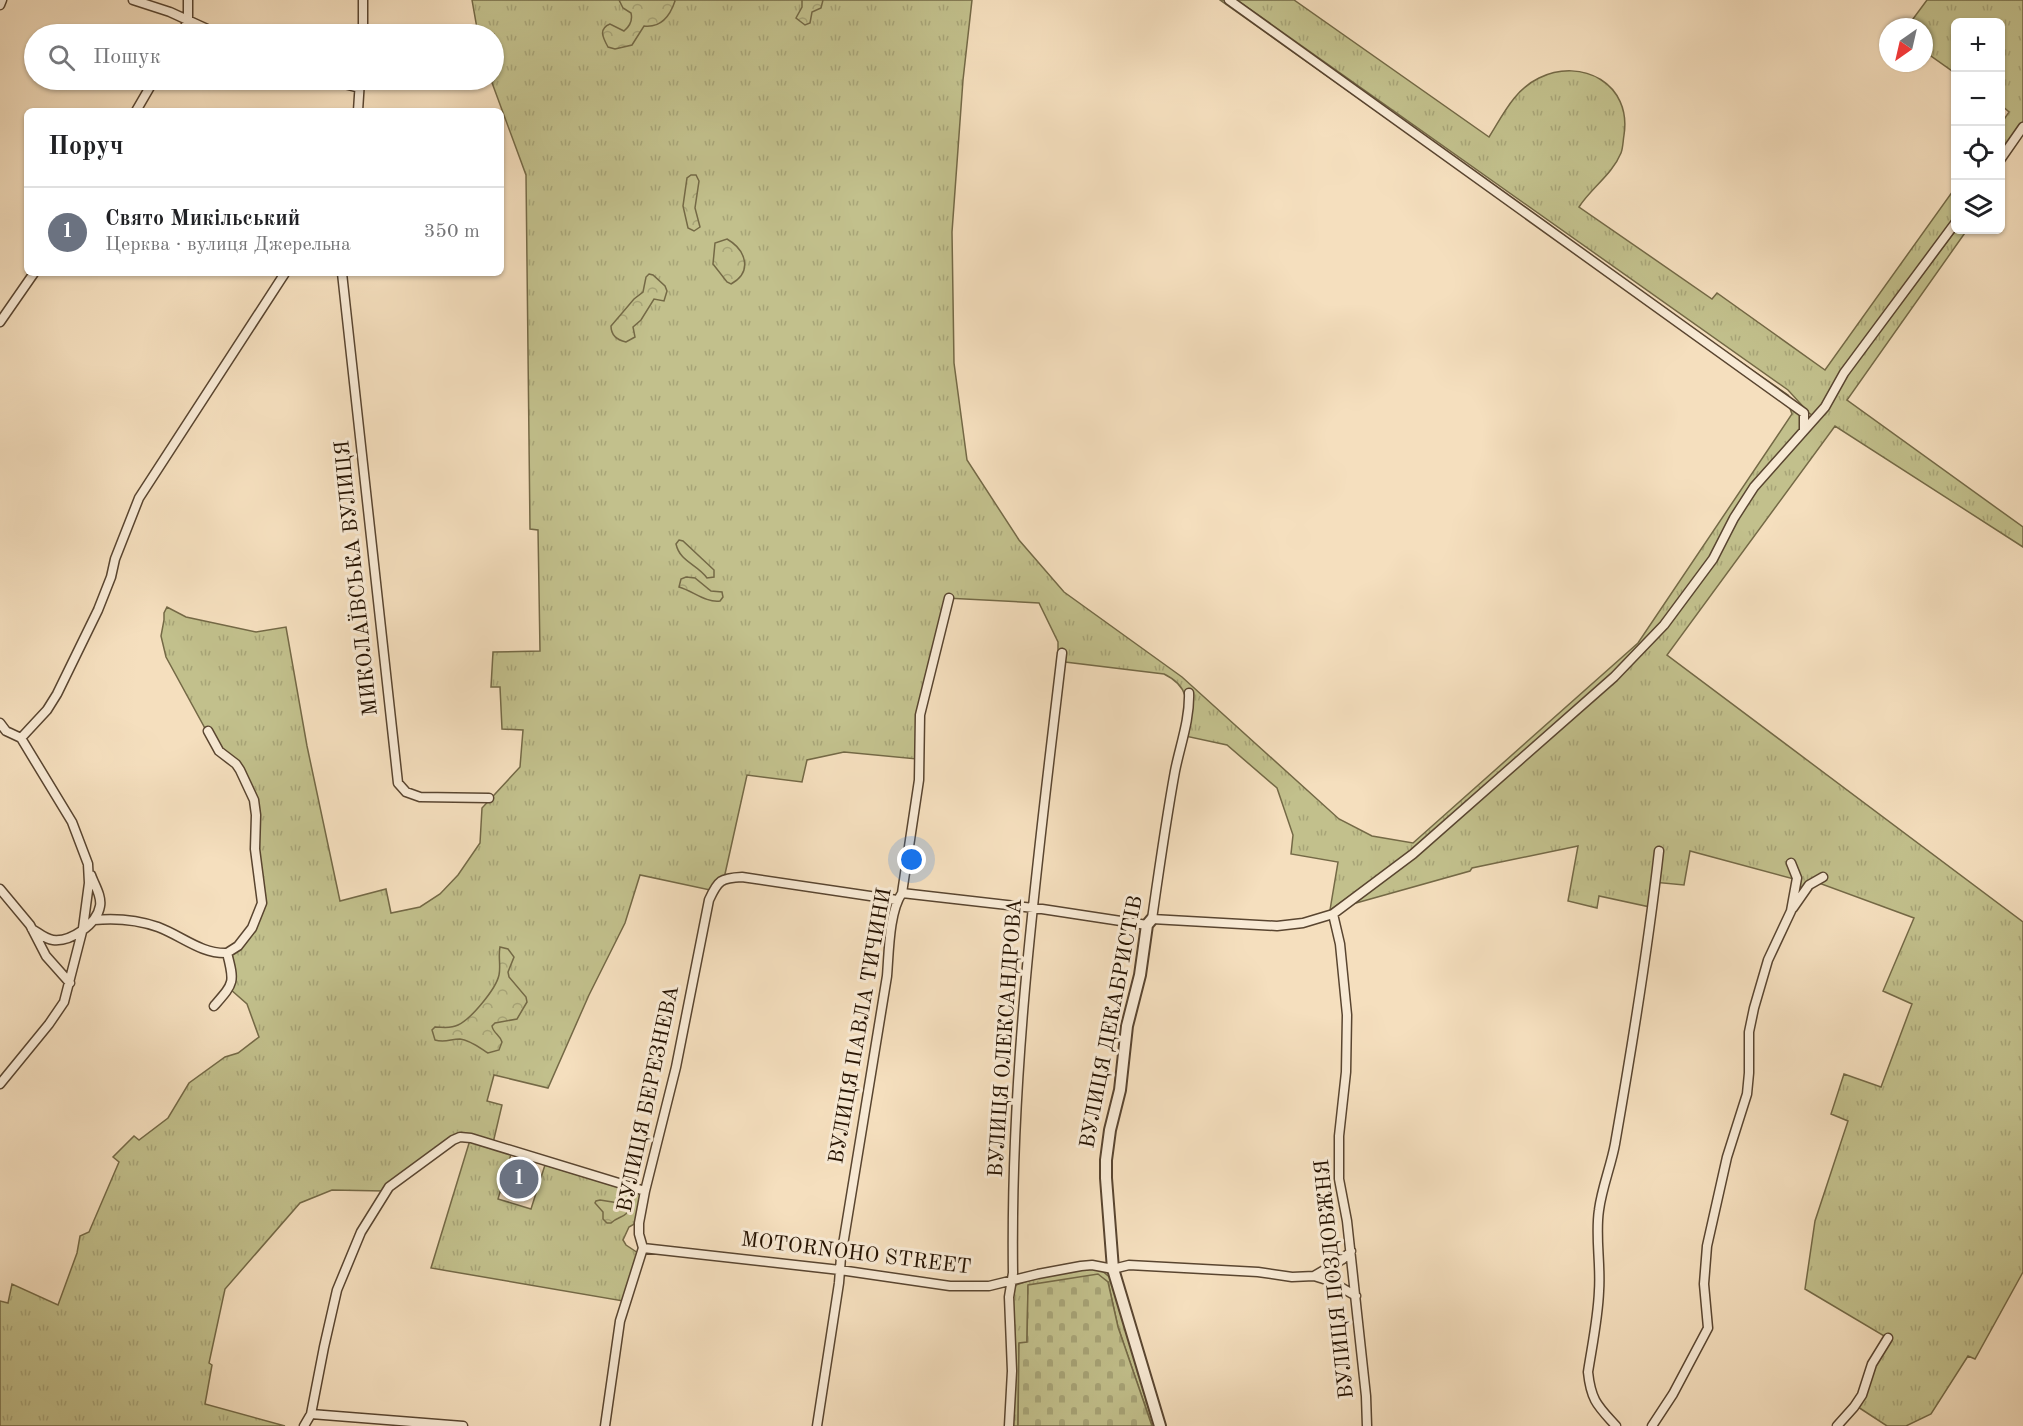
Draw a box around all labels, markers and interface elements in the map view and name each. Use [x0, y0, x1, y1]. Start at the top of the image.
north arrow [1879, 18, 1933, 72]
map controls [1951, 18, 2005, 234]
button: + [1951, 18, 2005, 72]
search box [24, 24, 504, 90]
icon: search [45, 41, 78, 74]
text: Пошук [93, 46, 161, 68]
button: − [1951, 72, 2005, 126]
button: locate [1951, 126, 2005, 180]
text: Поруч [48, 134, 124, 160]
button: layers [1951, 180, 2005, 234]
text: Свято Микільський [105, 208, 300, 230]
text: 1 [62, 222, 73, 242]
text: 350 m [424, 222, 480, 242]
text: Церква · вулиця Джерельна [105, 235, 351, 255]
street label: МИКОЛАЇВСЬКА ВУЛИЦЯ [328, 439, 382, 717]
your location [897, 845, 926, 874]
street label: ВУЛИЦЯ ПАВЛА ТИЧИНИ [826, 886, 896, 1166]
street label: ВУЛИЦЯ ДЕКАБРИСТІВ [1077, 894, 1147, 1150]
street label: ВУЛИЦЯ ОЛЕКСАНДРОВА [986, 898, 1026, 1178]
street label: ВУЛИЦЯ БЕРЕЗНЕВА [615, 984, 683, 1214]
pin: 1 [500, 1156, 538, 1202]
street label: ВУЛИЦЯ ПОЗДОВЖНЯ [1312, 1158, 1358, 1400]
street label: MOTORNOHO STREET [740, 1229, 972, 1279]

